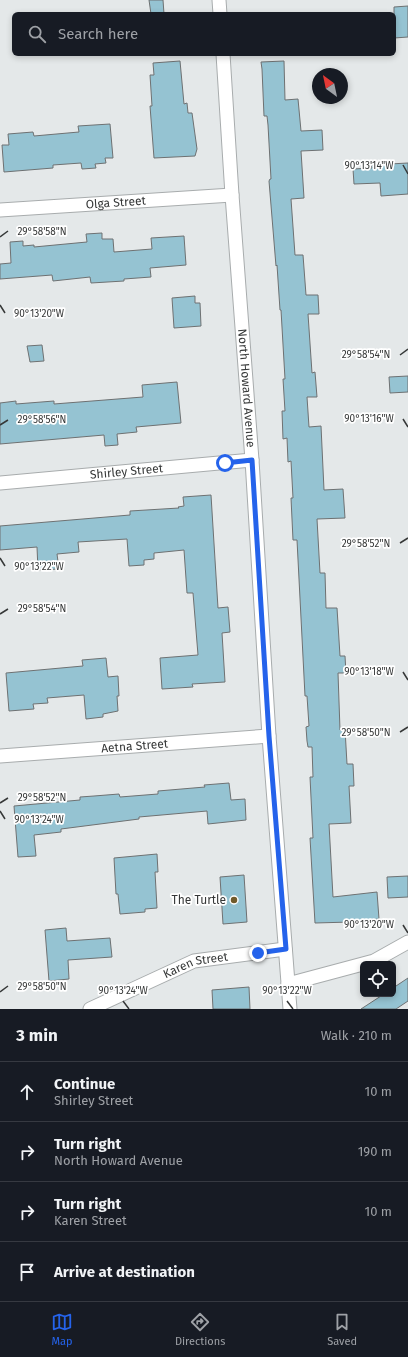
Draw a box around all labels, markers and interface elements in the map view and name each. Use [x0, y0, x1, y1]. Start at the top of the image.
search box [12, 12, 396, 56]
icon: search [26, 23, 48, 45]
text: Search here [58, 25, 138, 43]
north arrow [312, 68, 348, 104]
text: 90°13'14"W [345, 160, 394, 172]
street label: Olga Street [85, 194, 147, 211]
text: 29°58'58"N [17, 226, 67, 238]
text: 90°13'20"W [14, 308, 65, 320]
street label: North Howard Avenue [235, 328, 258, 448]
text: 29°58'54"N [342, 349, 390, 361]
text: 90°13'16"W [344, 413, 394, 425]
text: 29°58'56"N [18, 414, 66, 426]
route start [216, 454, 234, 472]
street label: Shirley Street [89, 461, 164, 482]
text: 29°58'52"N [342, 538, 390, 550]
text: 90°13'22"W [14, 561, 65, 573]
text: 29°58'54"N [18, 603, 66, 615]
text: 90°13'18"W [344, 666, 394, 678]
text: 29°58'50"N [341, 727, 391, 739]
street label: Aetna Street [101, 736, 169, 755]
text: 29°58'52"N [18, 792, 66, 804]
text: 90°13'24"W [14, 814, 64, 826]
place label: The Turtle [171, 893, 226, 907]
marker: The Turtle [229, 895, 239, 905]
text: 90°13'20"W [344, 919, 395, 931]
route end [249, 944, 267, 962]
street label: Karen Street [161, 950, 229, 981]
map controls [360, 961, 396, 997]
button: locate [360, 961, 396, 997]
text: 29°58'50"N [17, 981, 67, 993]
text: 90°13'24"W [98, 985, 148, 997]
text: 90°13'22"W [262, 985, 313, 997]
text: 3 min [16, 1025, 58, 1046]
text: Walk · 210 m [321, 1028, 392, 1043]
text: Continue [54, 1075, 115, 1093]
icon: ahead [16, 1081, 38, 1103]
text: 10 m [365, 1084, 392, 1099]
text: Shirley Street [54, 1093, 133, 1108]
text: Turn right [54, 1135, 121, 1153]
icon: right [16, 1141, 38, 1163]
text: 190 m [358, 1144, 392, 1159]
text: North Howard Avenue [54, 1153, 183, 1168]
text: Turn right [54, 1195, 121, 1213]
icon: right [16, 1201, 38, 1223]
text: 10 m [365, 1204, 392, 1219]
text: Karen Street [54, 1213, 127, 1228]
icon: arrive [16, 1261, 38, 1283]
text: Arrive at destination [54, 1263, 195, 1281]
tab: Map [51, 1311, 73, 1348]
tab: Directions [175, 1311, 225, 1348]
tab: Saved [327, 1311, 357, 1348]

